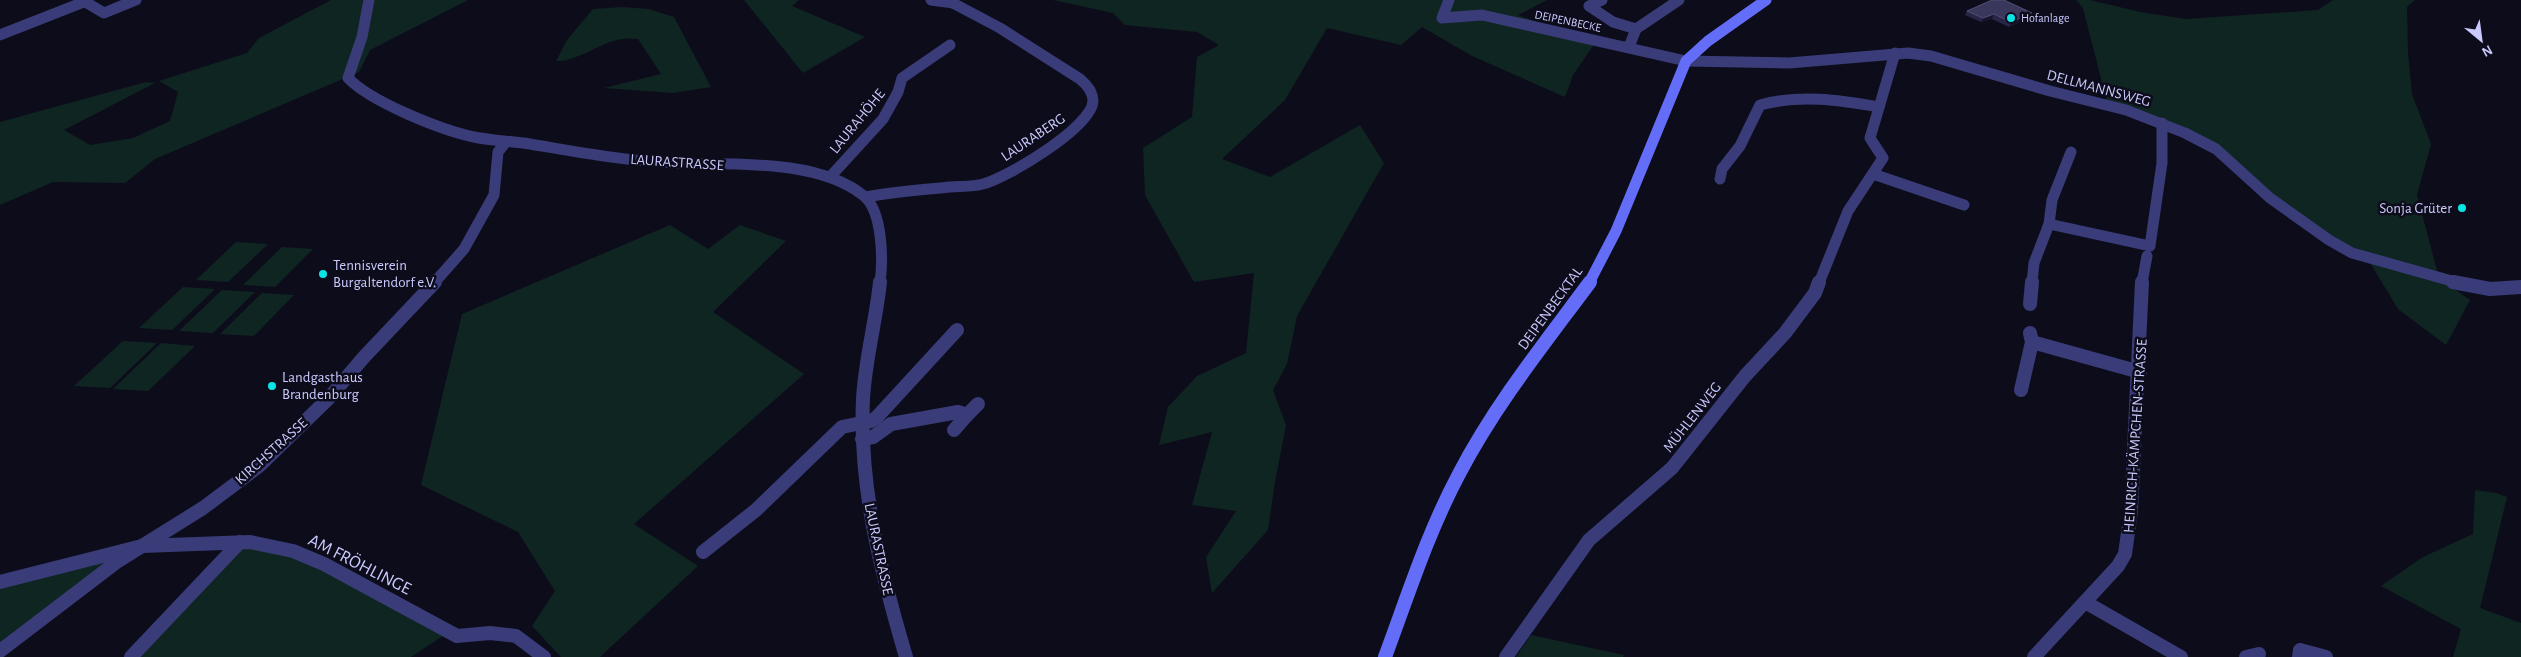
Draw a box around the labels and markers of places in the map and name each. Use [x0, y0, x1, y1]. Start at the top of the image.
marker: Hofanlage [2005, 12, 2017, 24]
place label: Hofanlage [2021, 12, 2070, 24]
place label: Sonja Grüter [2379, 201, 2452, 216]
marker: Sonja Grüter [2456, 202, 2468, 214]
place label: Tennisverein Burgaltendorf e.V. [333, 258, 436, 290]
marker: Tennisverein Burgaltendorf e.V. [317, 268, 329, 280]
place label: Landgasthaus Brandenburg [282, 370, 363, 402]
marker: Landgasthaus Brandenburg [266, 380, 278, 392]

